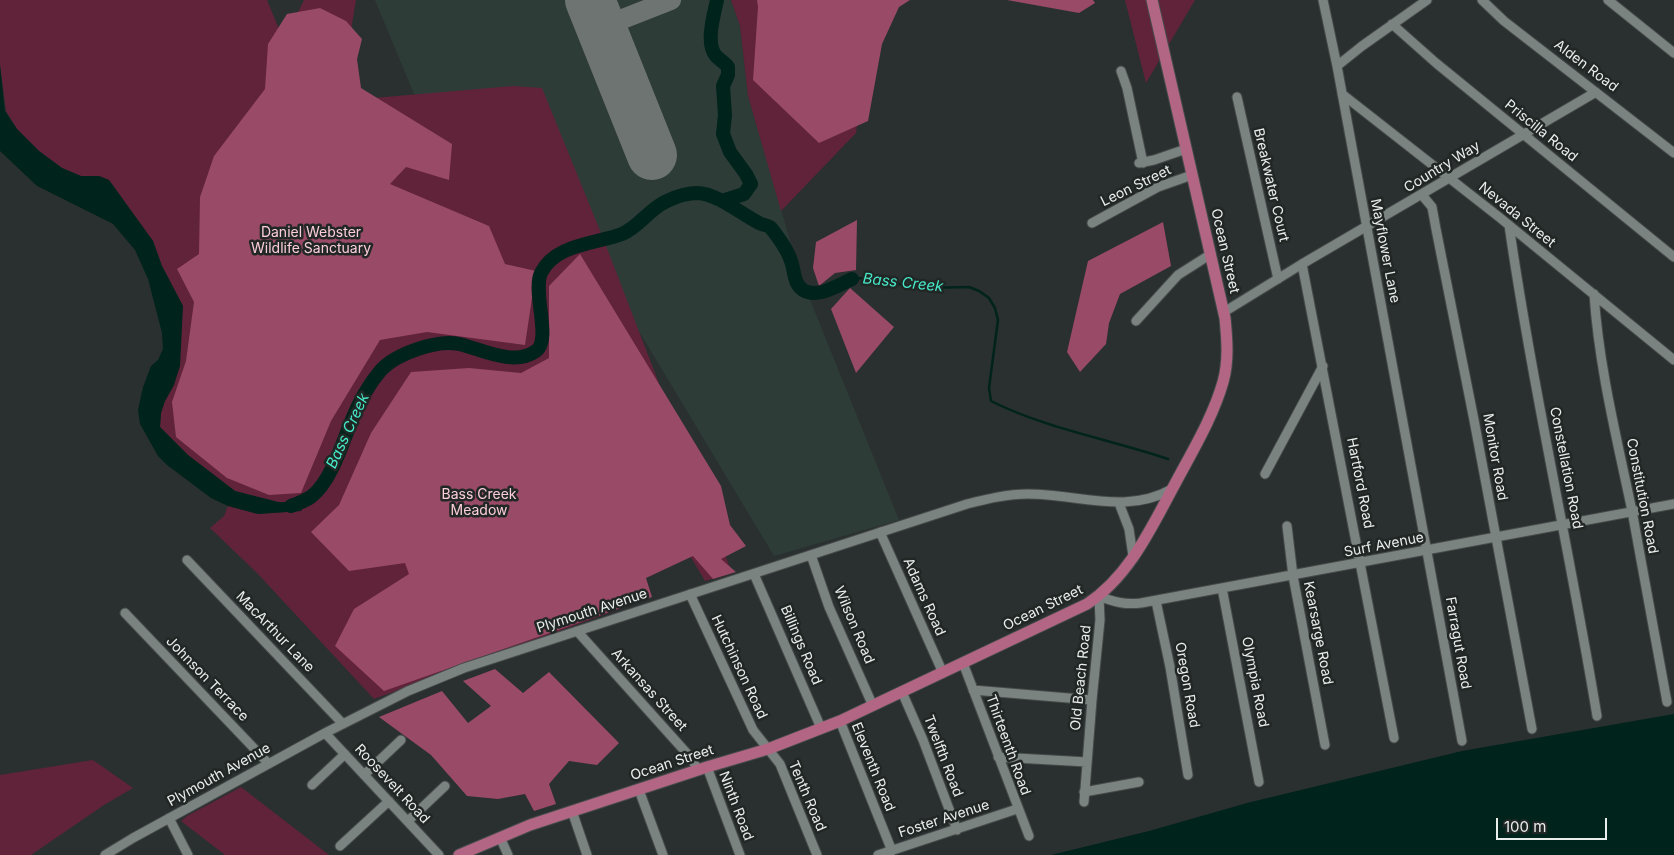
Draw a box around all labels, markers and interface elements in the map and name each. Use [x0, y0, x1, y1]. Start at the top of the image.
street label: Alden Road [1551, 36, 1621, 96]
street label: Priscilla Road [1501, 96, 1581, 166]
street label: Breakwater Court [1250, 127, 1292, 243]
street label: Country Way [1401, 138, 1483, 196]
street label: Leon Street [1098, 162, 1174, 210]
street label: Nevada Street [1475, 179, 1559, 251]
street label: Mayflower Lane [1367, 197, 1403, 305]
street label: Ocean Street [1207, 207, 1243, 295]
park label: Daniel Webster Wildlife Sanctuary [251, 225, 371, 258]
water label: Bass Creek [862, 270, 944, 296]
water label: Bass Creek [323, 391, 373, 471]
street label: Constellation Road [1546, 406, 1586, 530]
street label: Monitor Road [1479, 412, 1511, 502]
street label: Hartford Road [1343, 436, 1377, 530]
street label: Constitution Road [1623, 437, 1661, 555]
park label: Bass Creek Meadow [441, 487, 517, 520]
street label: Surf Avenue [1343, 529, 1425, 561]
street label: Adams Road [899, 555, 949, 639]
street label: Kearsarge Road [1300, 580, 1336, 686]
street label: Ocean Street [1000, 581, 1086, 635]
street label: Wilson Road [830, 584, 878, 666]
street label: Plymouth Avenue [535, 585, 649, 637]
street label: MacArthur Lane [232, 588, 318, 676]
street label: Farragut Road [1442, 595, 1474, 691]
street label: Billings Road [777, 603, 825, 687]
street label: Hutchinson Road [708, 612, 770, 722]
street label: Old Beach Road [1067, 624, 1095, 732]
street label: Johnson Terrace [162, 633, 252, 725]
street label: Olympia Road [1238, 635, 1272, 729]
street label: Oregon Road [1171, 641, 1203, 729]
street label: Arkansas Street [608, 645, 690, 735]
street label: Thirteenth Road [982, 692, 1034, 798]
street label: Twelfth Road [920, 713, 966, 799]
street label: Eleventh Road [848, 720, 898, 814]
street label: Plymouth Avenue [165, 740, 273, 810]
street label: Roosevelt Road [351, 741, 433, 827]
street label: Ocean Street [628, 742, 716, 784]
street label: Tenth Road [785, 758, 829, 834]
street label: Ninth Road [715, 769, 757, 843]
street label: Foster Avenue [896, 796, 992, 842]
scale bar [1499, 808, 1610, 840]
text: 100 m [1504, 817, 1546, 836]

